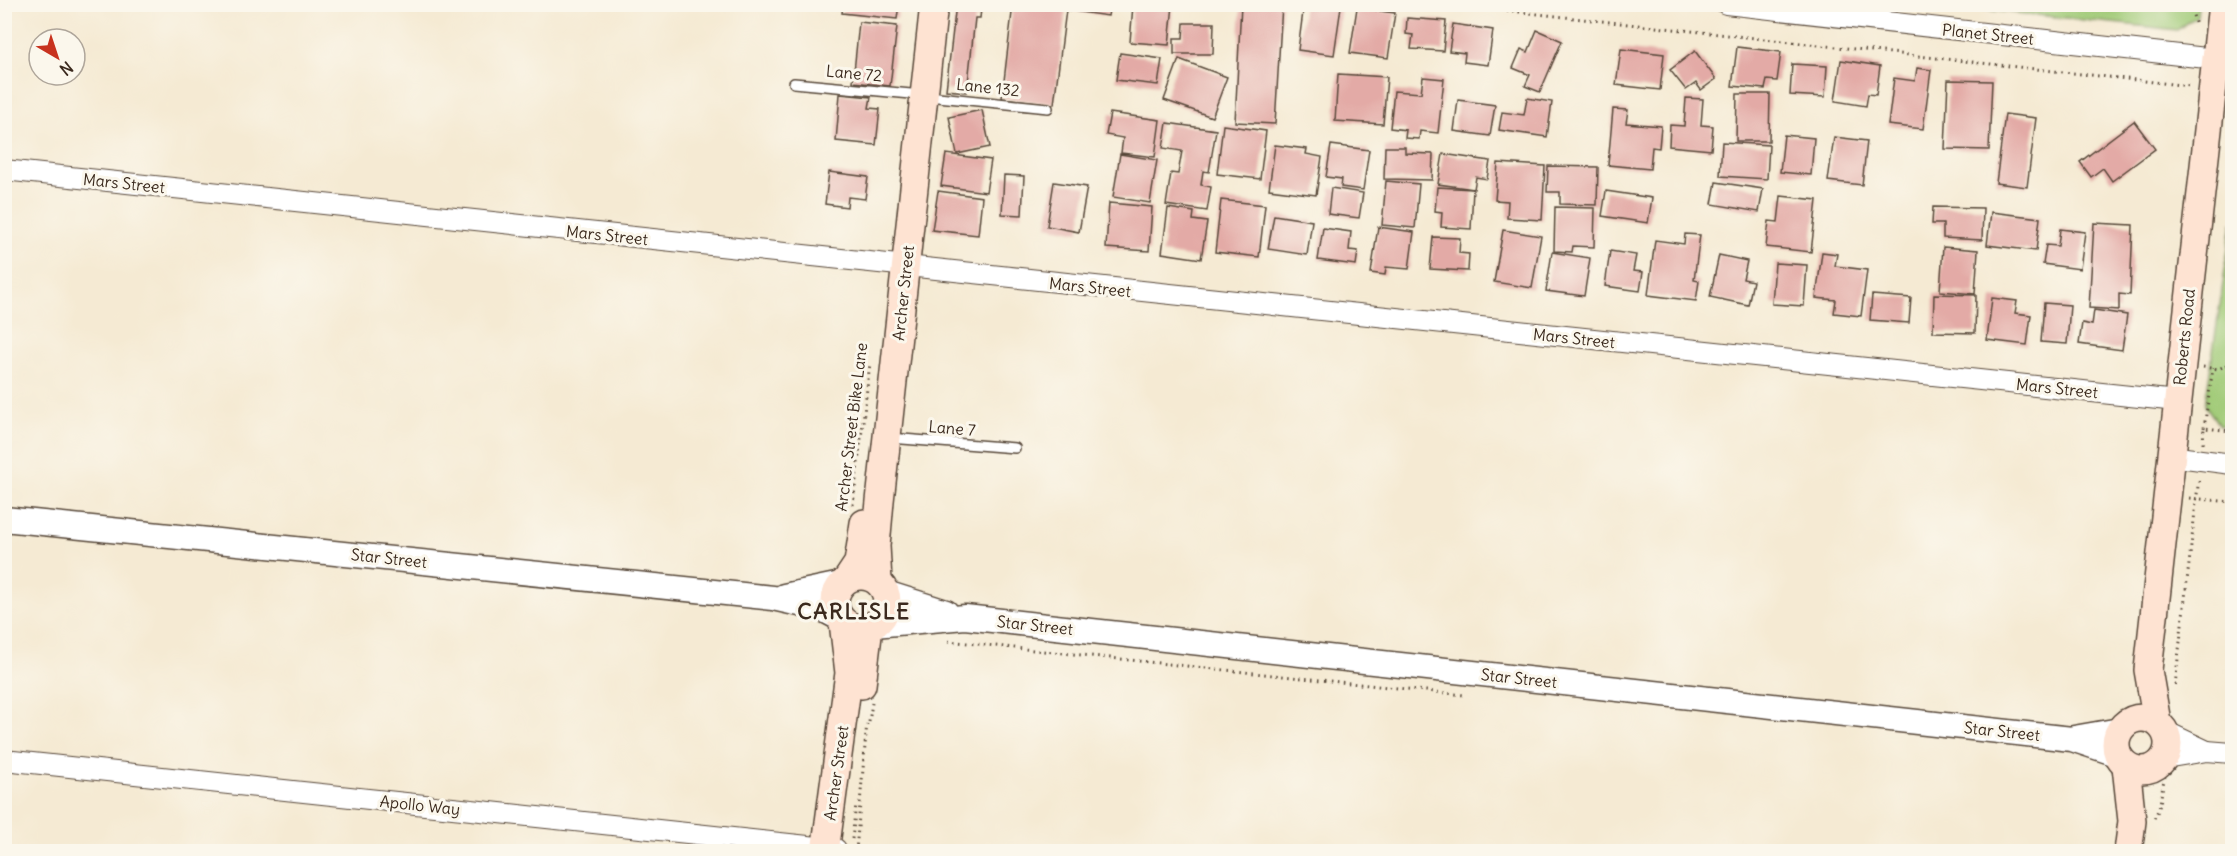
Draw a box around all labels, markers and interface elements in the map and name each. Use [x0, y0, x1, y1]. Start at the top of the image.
street label: Planet Street [1941, 19, 2035, 49]
north arrow [27, 27, 87, 87]
text: N [56, 57, 77, 80]
street label: Lane 72 [825, 61, 883, 85]
street label: Lane 132 [955, 74, 1021, 100]
street label: Mars Street [82, 169, 167, 197]
street label: Mars Street [565, 221, 650, 249]
street label: Archer Street [888, 244, 918, 342]
street label: Mars Street [1048, 273, 1133, 301]
street label: Roberts Road [2169, 288, 2199, 386]
street label: Mars Street [1532, 324, 1617, 352]
street label: Archer Street Bike Lane [831, 342, 871, 512]
street label: Mars Street [2015, 374, 2100, 402]
street label: Lane 7 [928, 416, 977, 440]
street label: Star Street [350, 544, 429, 572]
district label: CARLISLE [797, 597, 911, 625]
street label: Star Street [996, 611, 1075, 639]
street label: Star Street [1480, 664, 1559, 692]
street label: Star Street [1963, 717, 2042, 745]
street label: Archer Street [819, 724, 853, 822]
street label: Apollo Way [379, 791, 461, 819]

